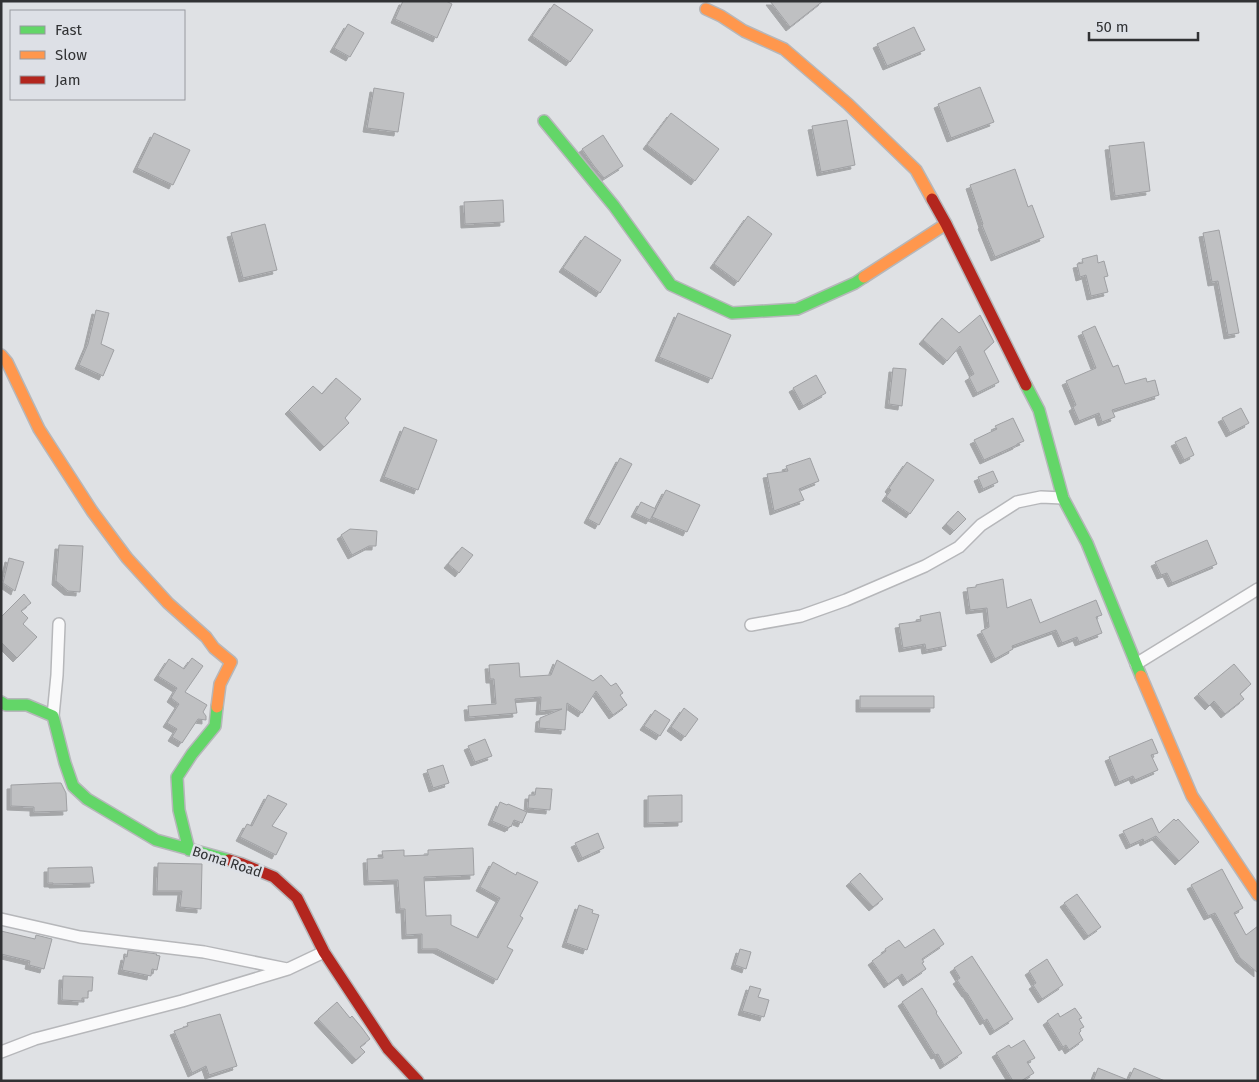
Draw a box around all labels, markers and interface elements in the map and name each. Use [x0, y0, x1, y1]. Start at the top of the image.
legend [10, 10, 185, 100]
scale bar [1089, 10, 1198, 42]
text: 50 m [1096, 18, 1129, 36]
text: Fast [55, 21, 82, 39]
text: Slow [55, 46, 87, 64]
text: Jam [55, 71, 81, 89]
street label: Boma Road [190, 843, 264, 881]

